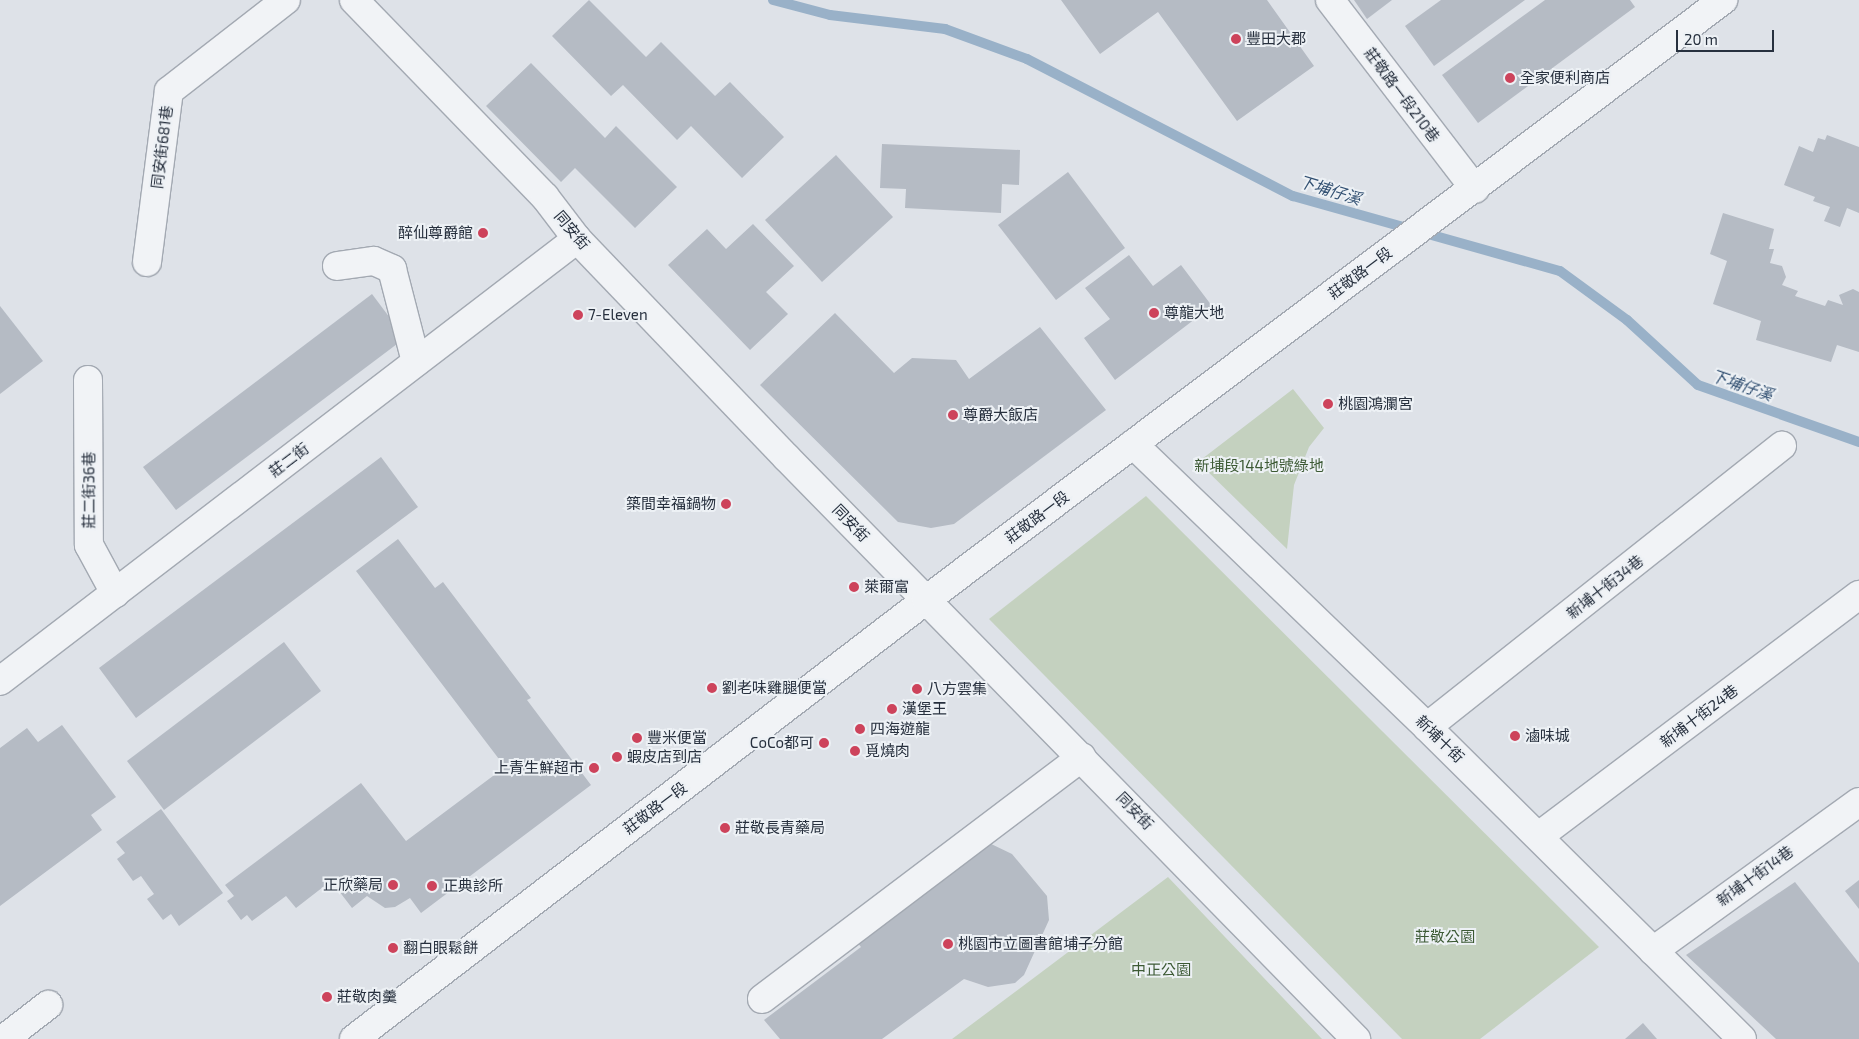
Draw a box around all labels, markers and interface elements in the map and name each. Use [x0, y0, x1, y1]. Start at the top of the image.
scale bar [1679, 20, 1776, 52]
place label: 豐田大郡 [1246, 30, 1306, 48]
text: 20 m [1684, 30, 1718, 48]
marker: 豐田大郡 [1230, 33, 1242, 45]
street label: 莊敬路一段210巷 [1361, 44, 1443, 146]
place label: 全家便利商店 [1520, 69, 1610, 87]
marker: 全家便利商店 [1504, 72, 1516, 84]
street label: 同安街681巷 [148, 104, 176, 190]
water label: 下埔仔溪 [1297, 171, 1363, 209]
street label: 同安街 [551, 207, 593, 253]
place label: 醉仙尊爵館 [398, 224, 473, 242]
marker: 醉仙尊爵館 [477, 227, 489, 239]
street label: 莊敬路一段 [1325, 243, 1395, 303]
place label: 尊龍大地 [1164, 304, 1224, 322]
place label: 7-Eleven [588, 306, 648, 324]
marker: 尊龍大地 [1148, 307, 1160, 319]
marker: 7-Eleven [572, 309, 584, 321]
water label: 下埔仔溪 [1709, 366, 1775, 404]
place label: 桃園鴻瀾宮 [1338, 395, 1413, 413]
marker: 桃園鴻瀾宮 [1322, 398, 1334, 410]
place label: 尊爵大飯店 [963, 406, 1038, 424]
marker: 尊爵大飯店 [947, 409, 959, 421]
street label: 莊二街 [266, 439, 312, 481]
street label: 莊二街36巷 [80, 452, 98, 528]
park label: 新埔段144地號綠地 [1194, 457, 1324, 475]
street label: 莊敬路一段 [1002, 487, 1072, 547]
place label: 築間幸福鍋物 [626, 495, 716, 513]
marker: 築間幸福鍋物 [720, 498, 732, 510]
street label: 同安街 [829, 501, 873, 545]
street label: 新埔十街34巷 [1563, 551, 1647, 623]
place label: 萊爾富 [864, 578, 909, 596]
marker: 萊爾富 [848, 581, 860, 593]
place label: 劉老味雞腿便當 [722, 679, 827, 697]
place label: 八方雲集 [927, 680, 987, 698]
street label: 新埔十街24巷 [1657, 681, 1741, 751]
marker: 劉老味雞腿便當 [706, 682, 718, 694]
marker: 八方雲集 [911, 683, 923, 695]
place label: 漢堡王 [902, 700, 947, 718]
marker: 漢堡王 [886, 703, 898, 715]
street label: 新埔十街 [1412, 712, 1468, 766]
place label: 四海遊龍 [870, 720, 930, 738]
marker: 四海遊龍 [854, 723, 866, 735]
place label: 滷味城 [1525, 727, 1570, 745]
place label: 豐米便當 [647, 729, 707, 747]
marker: 滷味城 [1509, 730, 1521, 742]
marker: 豐米便當 [631, 732, 643, 744]
place label: CoCo都可 [750, 734, 814, 752]
marker: CoCo都可 [818, 737, 830, 749]
place label: 覓燒肉 [865, 742, 910, 760]
marker: 覓燒肉 [849, 745, 861, 757]
place label: 蝦皮店到店 [627, 748, 702, 766]
marker: 蝦皮店到店 [611, 751, 623, 763]
place label: 上青生鮮超市 [494, 759, 584, 777]
marker: 上青生鮮超市 [588, 762, 600, 774]
street label: 莊敬路一段 [620, 778, 690, 838]
street label: 同安街 [1113, 789, 1157, 833]
place label: 莊敬長青藥局 [735, 819, 825, 837]
marker: 莊敬長青藥局 [719, 822, 731, 834]
street label: 新埔十街14巷 [1713, 842, 1797, 910]
place label: 正欣藥局 [323, 876, 383, 894]
place label: 正典診所 [443, 877, 503, 895]
marker: 正欣藥局 [387, 879, 399, 891]
marker: 正典診所 [425, 879, 439, 893]
park label: 莊敬公園 [1415, 928, 1475, 946]
place label: 桃園市立圖書館埔子分館 [958, 935, 1123, 953]
marker: 桃園市立圖書館埔子分館 [942, 938, 954, 950]
place label: 翻白眼鬆餅 [403, 939, 478, 957]
marker: 翻白眼鬆餅 [387, 942, 399, 954]
park label: 中正公園 [1131, 961, 1191, 979]
place label: 莊敬肉羹 [337, 988, 397, 1006]
marker: 莊敬肉羹 [321, 991, 333, 1003]

